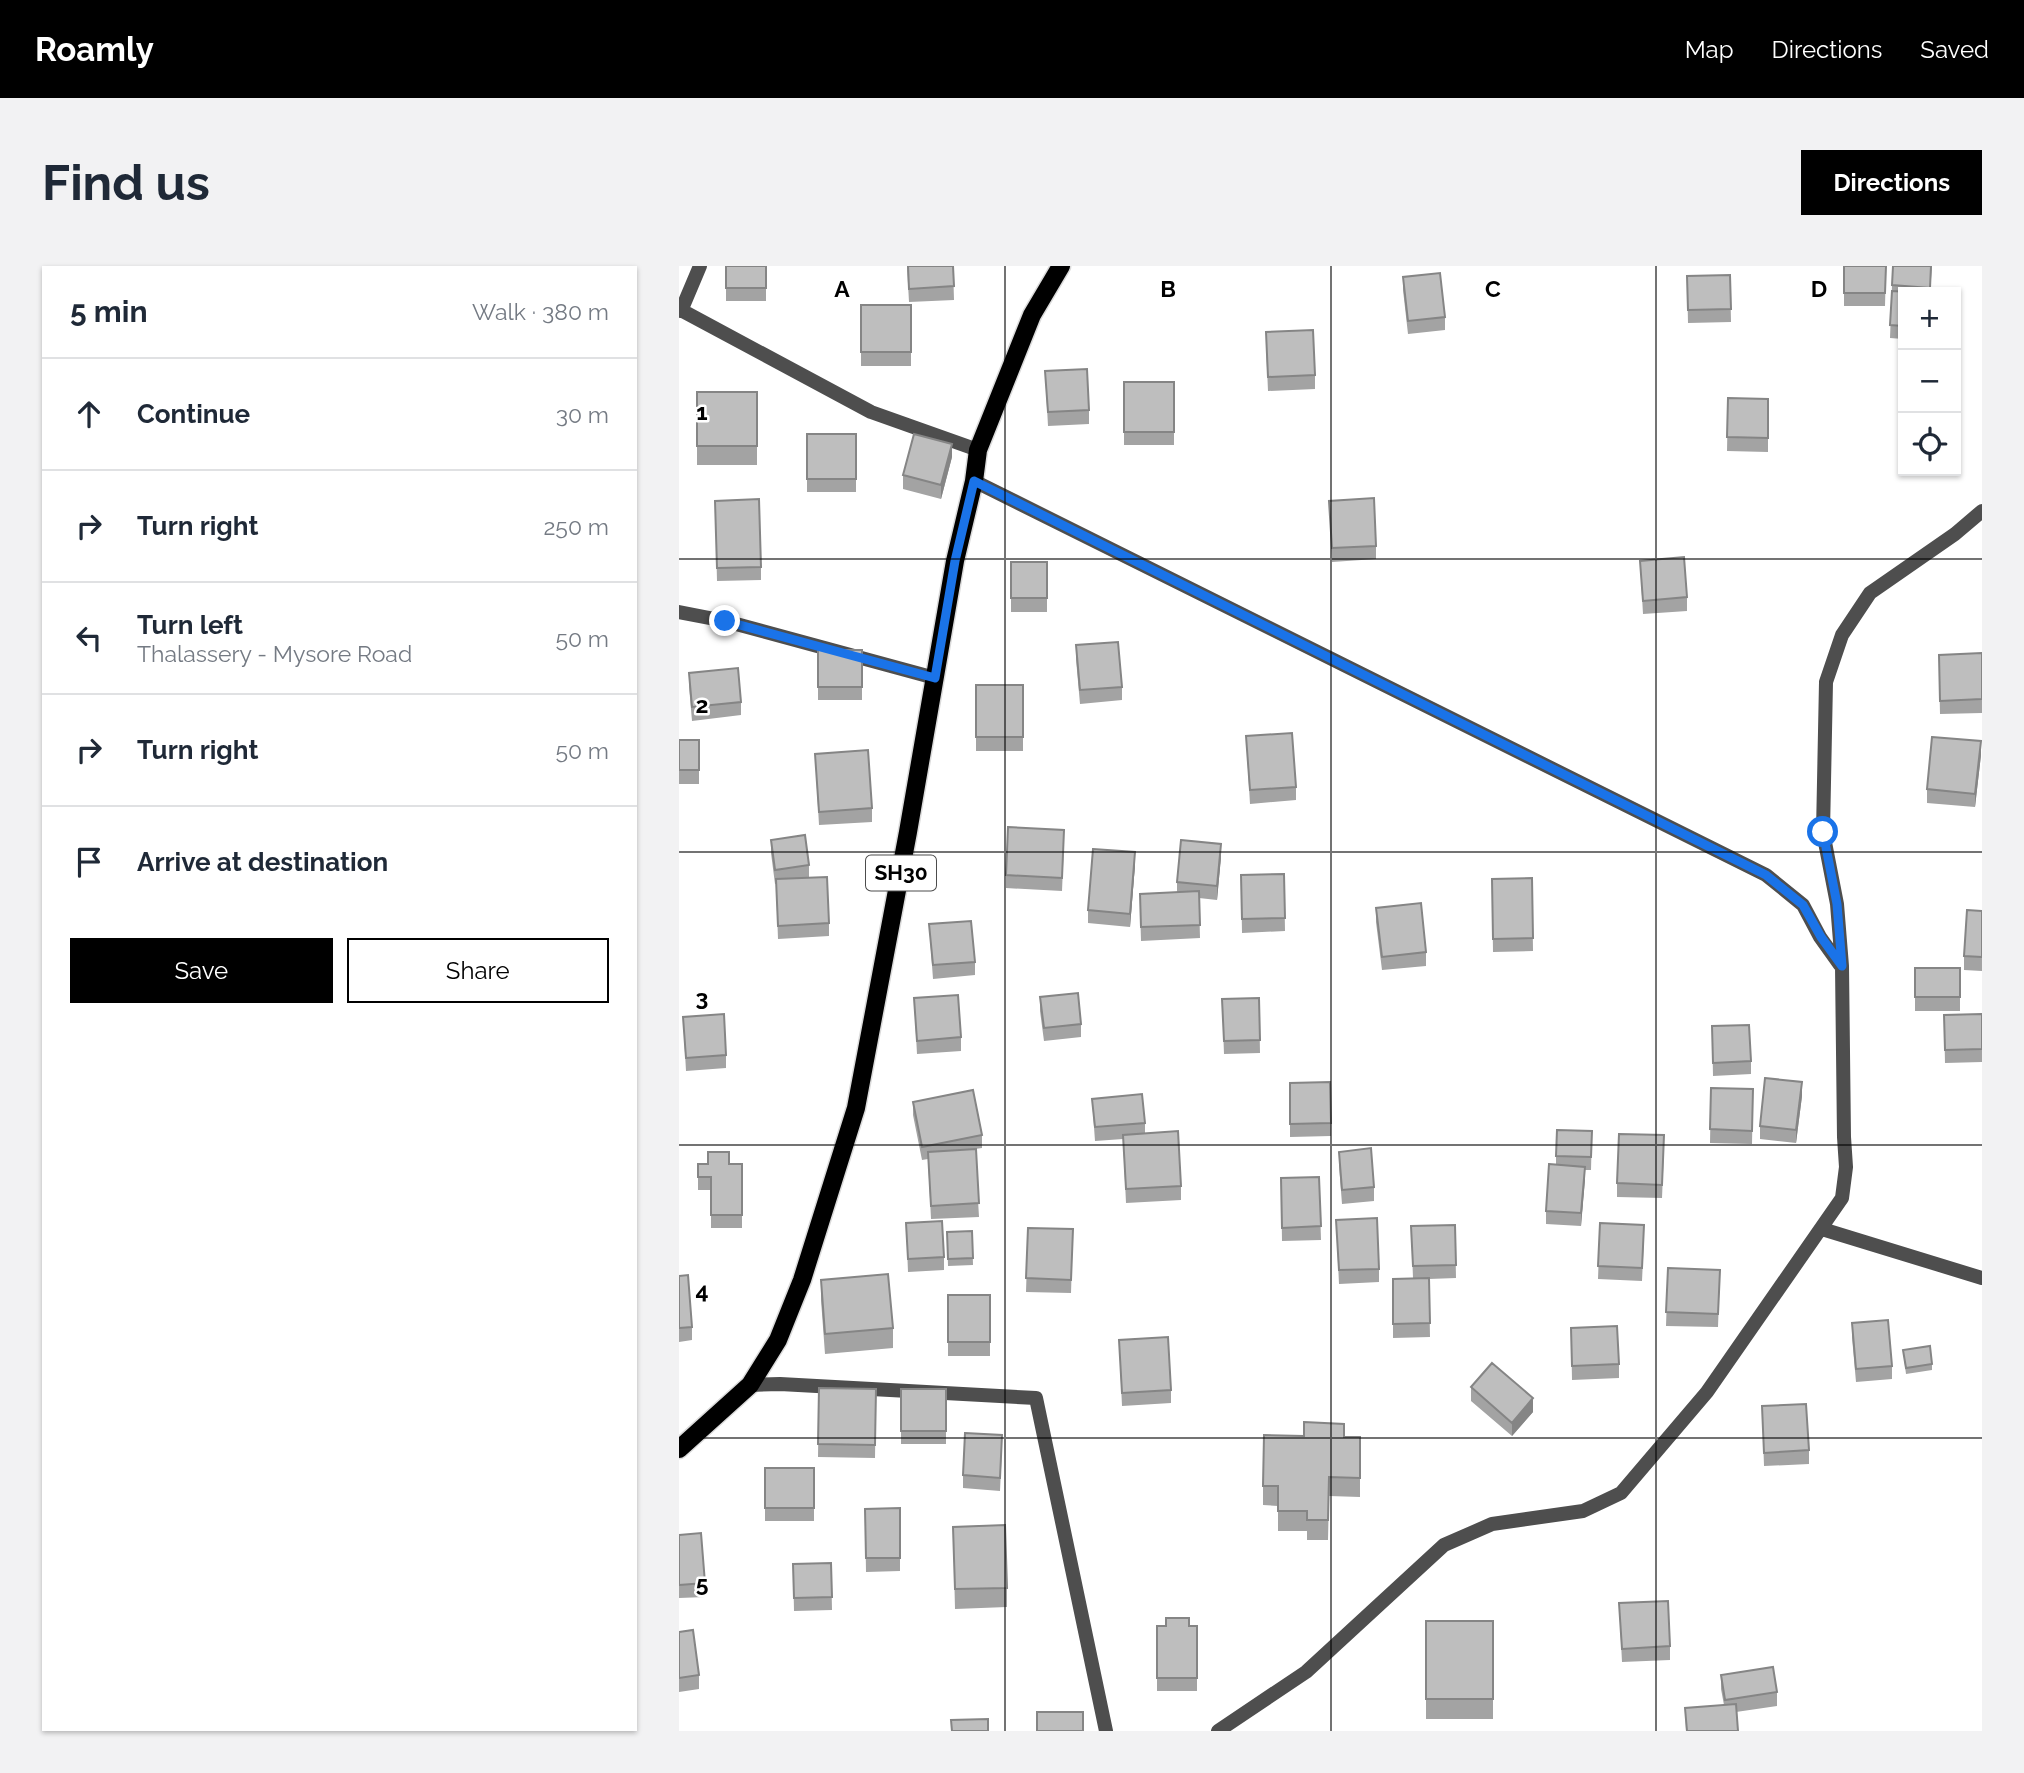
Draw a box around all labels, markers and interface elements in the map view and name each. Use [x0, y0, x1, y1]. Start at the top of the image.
text: Roamly [35, 30, 154, 69]
text: Map [1685, 35, 1734, 64]
text: Directions [1772, 35, 1882, 64]
text: Saved [1920, 35, 1989, 64]
button: Directions [1801, 150, 1982, 215]
text: Find us [42, 154, 210, 211]
text: A [834, 275, 850, 302]
text: B [1160, 275, 1176, 302]
text: C [1485, 275, 1501, 302]
text: D [1811, 275, 1827, 302]
map controls [1898, 287, 1961, 476]
button: + [1898, 287, 1961, 350]
text: 5 min [70, 294, 148, 329]
text: Walk · 380 m [472, 298, 609, 325]
button: − [1898, 350, 1961, 413]
icon: ahead [70, 395, 108, 433]
text: 1 [696, 398, 708, 425]
text: Continue [137, 399, 250, 429]
text: 30 m [556, 401, 609, 428]
button: locate [1898, 413, 1961, 476]
icon: right [70, 507, 108, 545]
text: Turn right [137, 511, 258, 541]
text: 250 m [543, 513, 609, 540]
route end [709, 605, 740, 636]
text: Turn left [137, 610, 243, 640]
icon: left [70, 619, 108, 657]
text: 50 m [555, 625, 609, 652]
text: Thalassery - Mysore Road [137, 640, 412, 667]
text: 2 [696, 691, 708, 718]
icon: right [70, 731, 108, 769]
text: Turn right [137, 735, 258, 765]
text: 50 m [555, 737, 609, 764]
route start [1807, 816, 1838, 847]
icon: arrive [70, 843, 108, 881]
text: Arrive at destination [137, 847, 388, 877]
road number: SH30 [866, 856, 936, 890]
button: Save [70, 938, 333, 1003]
button: Share [347, 938, 609, 1003]
text: 3 [696, 984, 708, 1011]
text: 4 [695, 1277, 709, 1304]
text: 5 [696, 1570, 709, 1597]

